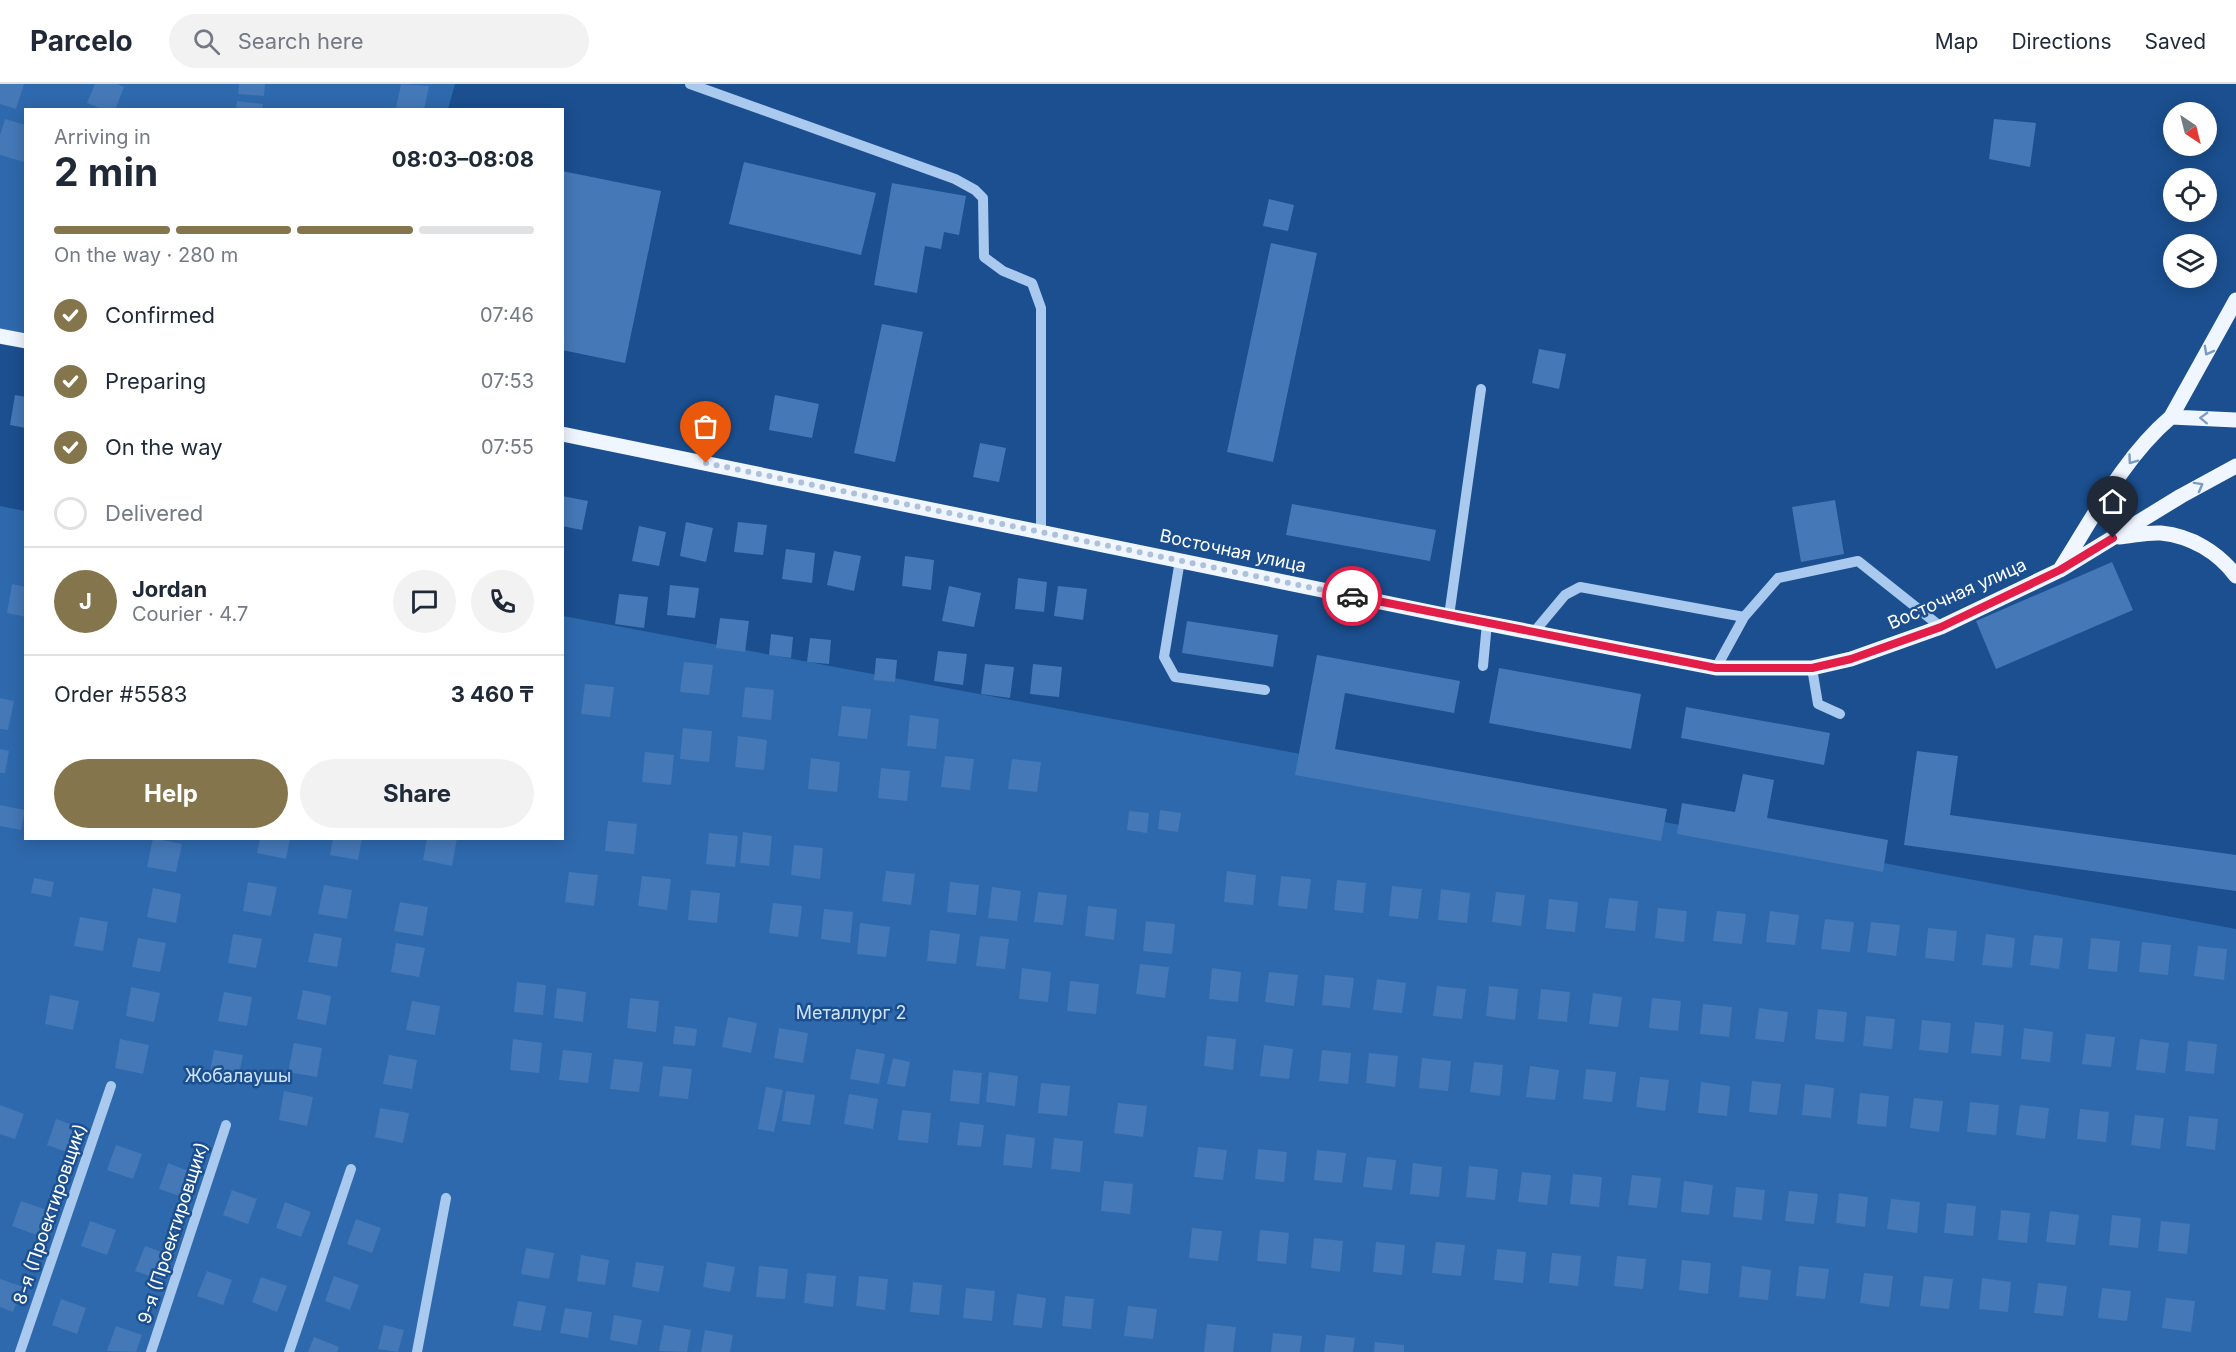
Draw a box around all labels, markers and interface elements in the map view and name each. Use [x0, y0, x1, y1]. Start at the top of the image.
search box [169, 14, 589, 68]
text: Parcelo [30, 24, 133, 58]
icon: search [190, 25, 223, 58]
text: Search here [238, 28, 363, 54]
text: Map [1935, 29, 1978, 54]
text: Directions [2011, 29, 2112, 54]
text: Saved [2145, 29, 2206, 54]
north arrow [2163, 102, 2217, 156]
map controls [2163, 102, 2217, 288]
text: Arriving in [54, 125, 151, 149]
text: 08:03–08:08 [392, 146, 534, 172]
text: 2 min [54, 148, 158, 195]
button: locate [2163, 168, 2217, 222]
button: layers [2163, 234, 2217, 288]
text: On the way · 280 m [54, 243, 238, 267]
icon: check [54, 299, 87, 332]
text: Confirmed [105, 302, 215, 328]
text: 07:46 [480, 303, 534, 327]
one-way arrow [2204, 345, 2215, 356]
icon: check [54, 365, 87, 398]
text: Preparing [105, 368, 206, 394]
text: 07:53 [481, 369, 534, 393]
pin [680, 401, 731, 463]
icon: bag [689, 410, 722, 443]
one-way arrow [2199, 412, 2208, 425]
icon: check [54, 431, 87, 464]
text: On the way [105, 434, 223, 460]
text: 07:55 [481, 435, 534, 459]
one-way arrow [2128, 454, 2139, 465]
pin [2087, 476, 2138, 538]
one-way arrow [2193, 482, 2203, 493]
icon: home [2096, 485, 2129, 518]
text: Delivered [105, 500, 203, 526]
street label: Восточная улица [1158, 525, 1308, 576]
street label: Восточная улица [1884, 554, 2029, 633]
courier [1322, 566, 1382, 626]
button: chat [393, 570, 456, 633]
button: phone [471, 570, 534, 633]
text: Jordan [132, 576, 207, 602]
icon: car [1336, 580, 1369, 613]
text: J [79, 588, 92, 614]
text: Courier · 4.7 [132, 602, 248, 626]
text: Order #5583 [54, 681, 187, 707]
text: 3 460 ₸ [451, 681, 534, 707]
button: Help [54, 759, 288, 828]
button: Share [300, 759, 534, 828]
park label: Металлург 2 [796, 1002, 906, 1023]
park label: Жобалаушы [185, 1065, 291, 1086]
street label: 8-я (Проектировщик) [9, 1121, 90, 1307]
street label: 9-я (Проектировщик) [133, 1139, 212, 1326]

